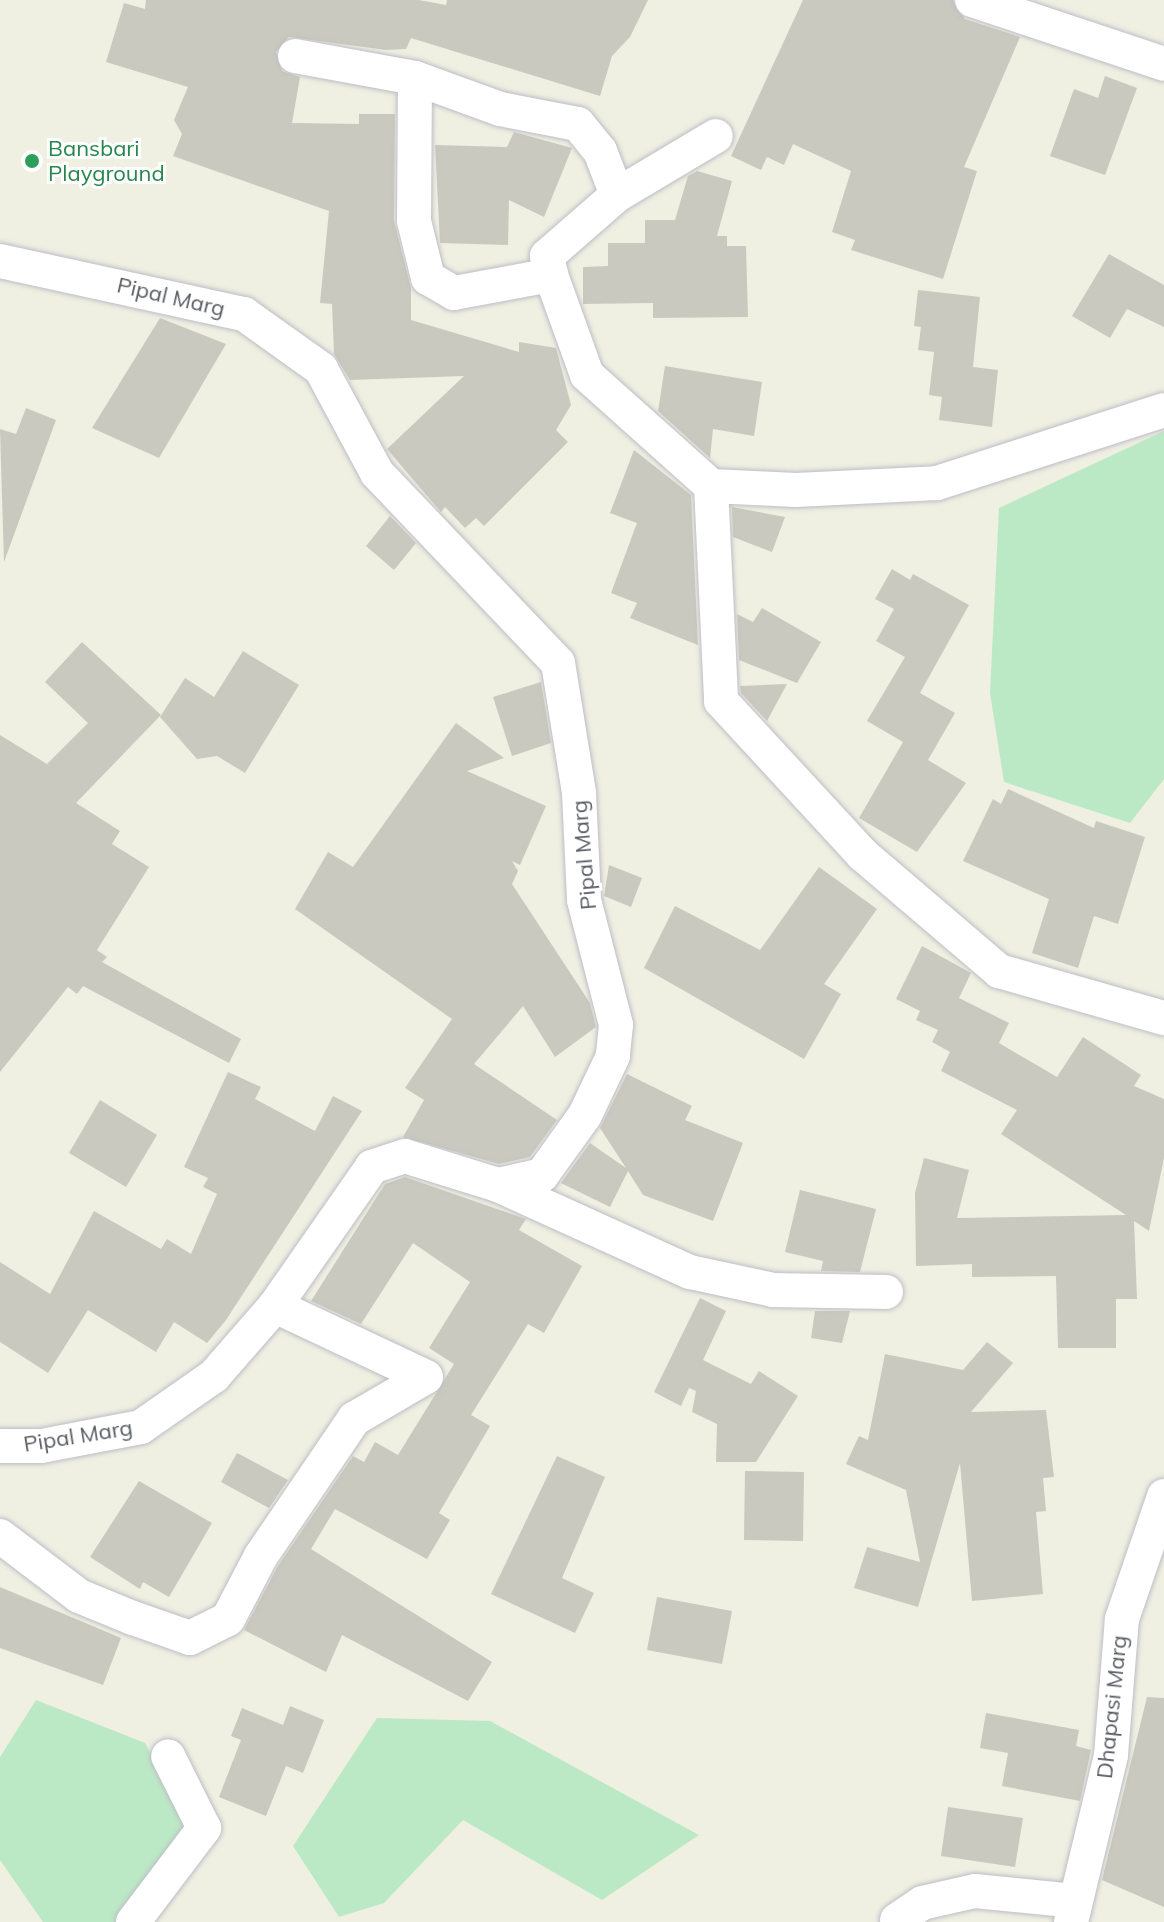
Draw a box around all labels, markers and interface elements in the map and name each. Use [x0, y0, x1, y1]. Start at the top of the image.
place label: Bansbari Playground [48, 135, 165, 186]
marker: Bansbari Playground [23, 152, 41, 170]
street label: Pipal Marg [114, 272, 228, 322]
street label: Pipal Marg [566, 799, 602, 911]
street label: Pipal Marg [22, 1414, 134, 1458]
street label: Dhapasi Marg [1091, 1634, 1133, 1780]

